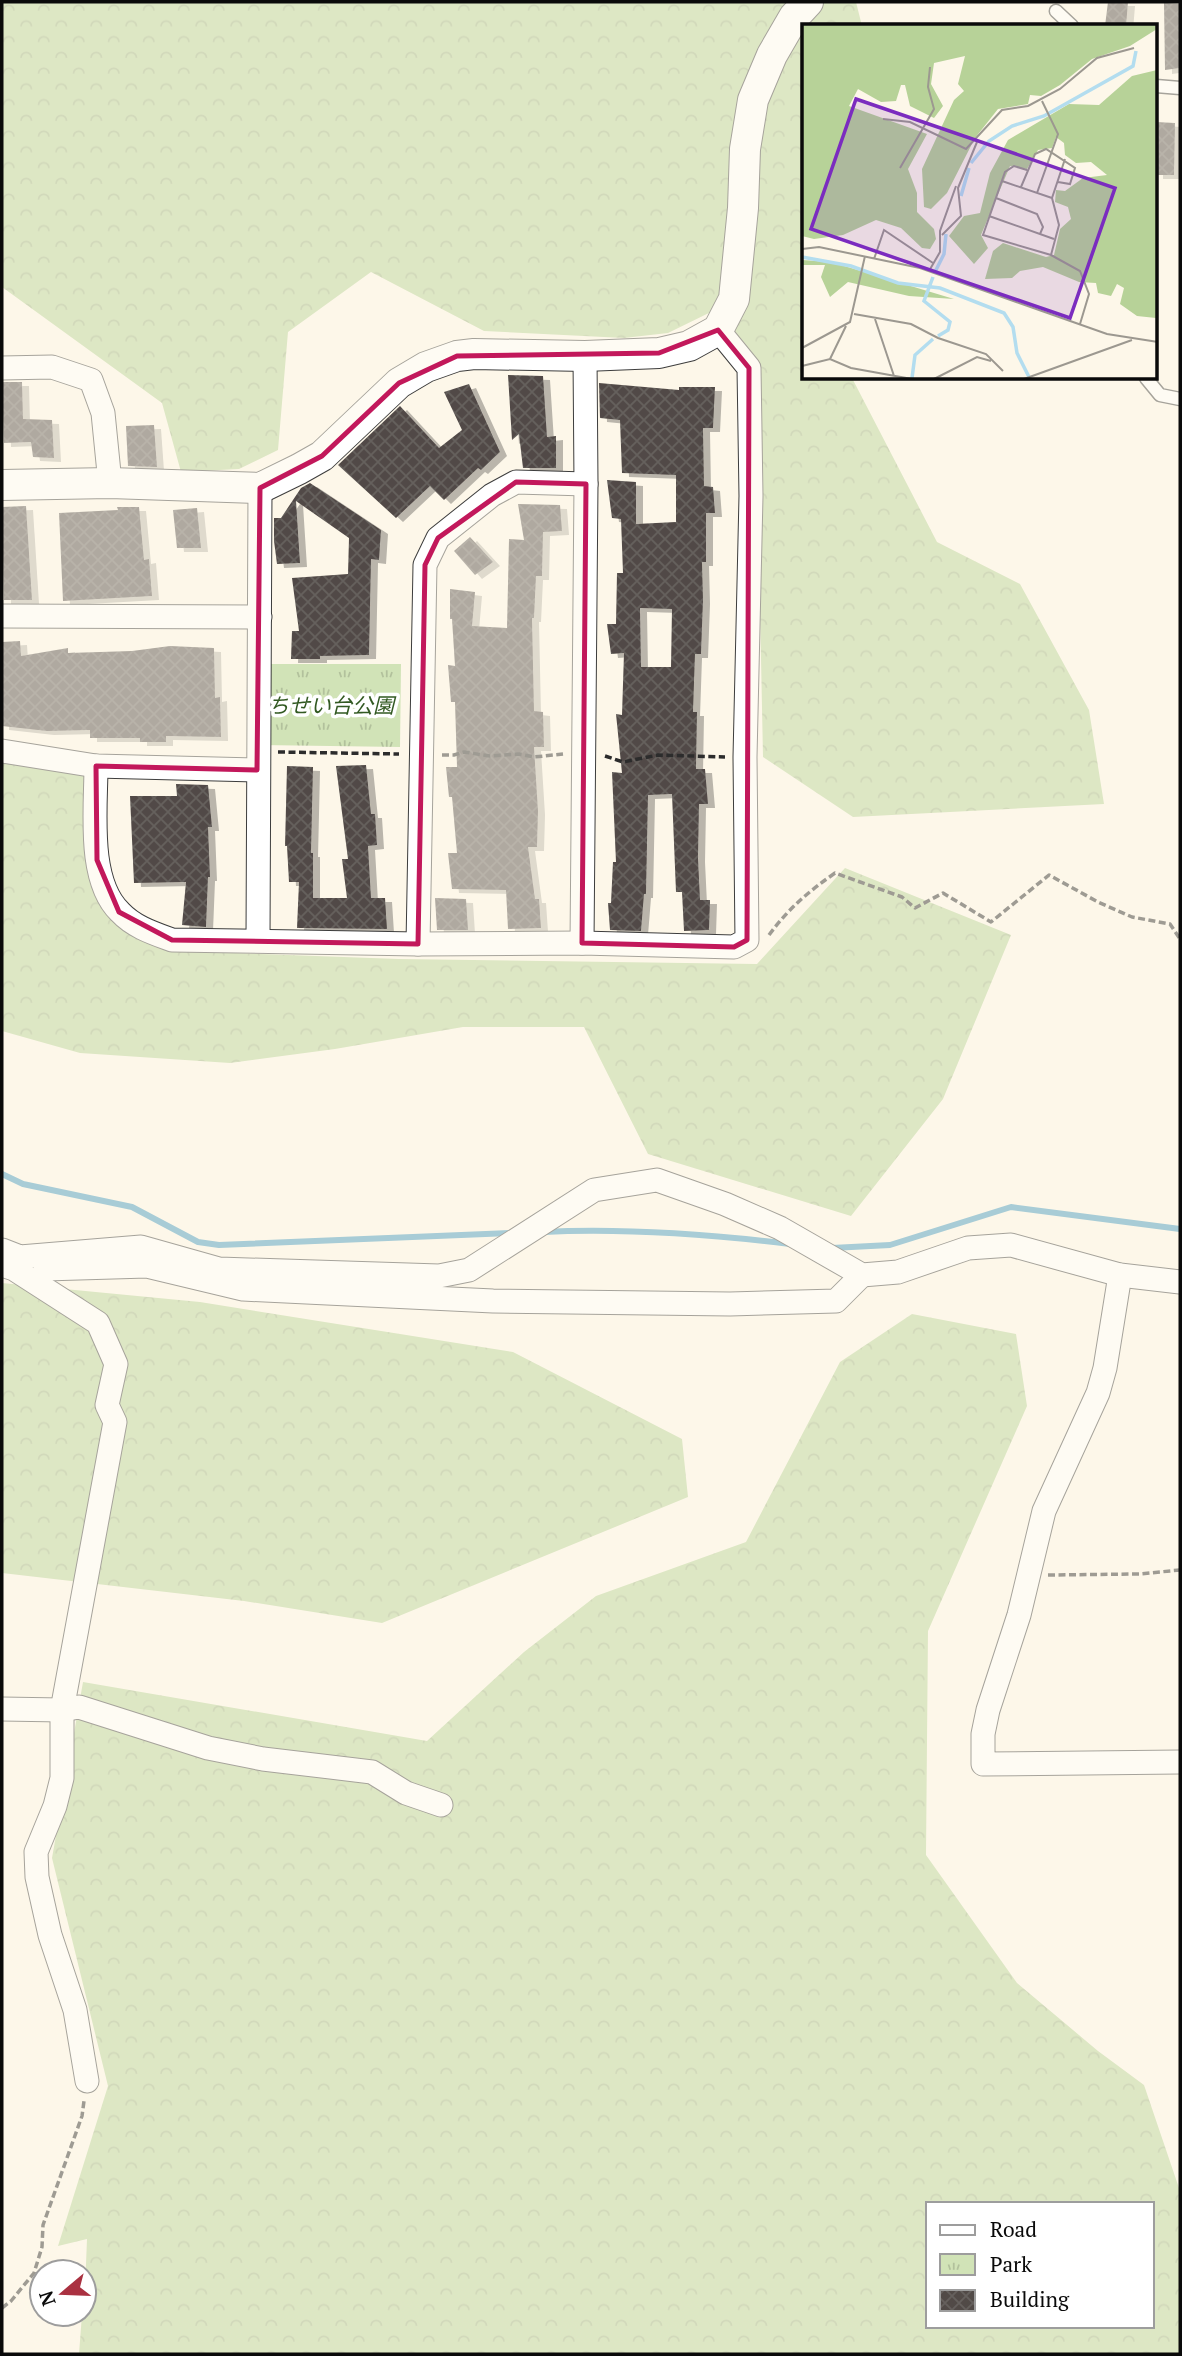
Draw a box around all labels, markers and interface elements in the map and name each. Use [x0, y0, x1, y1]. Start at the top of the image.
inset map [802, 24, 1158, 380]
park label: ちせい台公園 [268, 691, 397, 719]
legend [926, 2202, 1154, 2328]
text: Road [990, 2215, 1037, 2243]
text: Park [990, 2250, 1032, 2278]
north arrow [28, 2258, 98, 2328]
text: Building [990, 2285, 1070, 2313]
text: N [32, 2287, 61, 2310]

